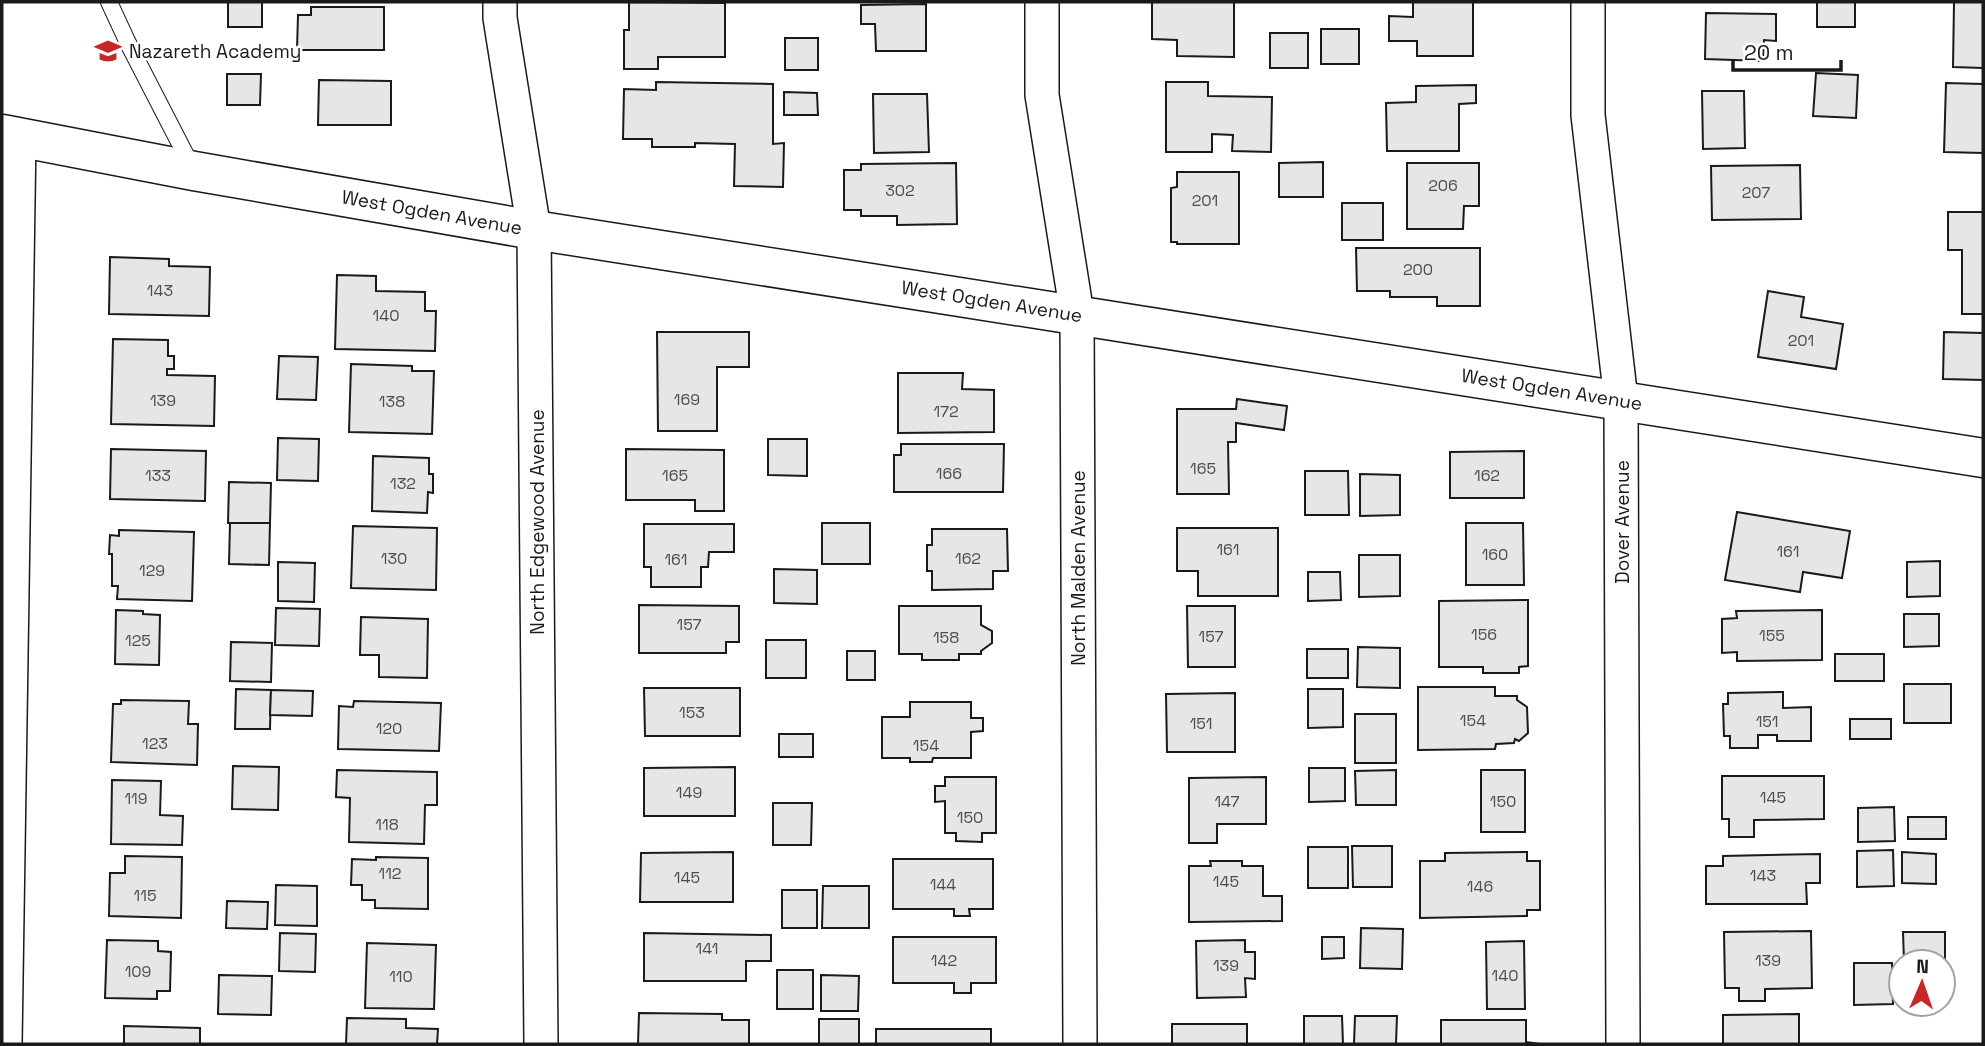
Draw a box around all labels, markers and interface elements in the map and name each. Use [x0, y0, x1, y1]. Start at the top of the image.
scale bar [1733, 28, 1842, 72]
school or university icon: Nazareth Academy [93, 36, 123, 66]
place label: Nazareth Academy [129, 39, 301, 64]
text: 20 m [1744, 39, 1794, 66]
house number: 206 [1428, 175, 1458, 196]
house number: 302 [885, 180, 915, 201]
house number: 207 [1742, 182, 1770, 203]
street label: West Ogden Avenue [340, 184, 524, 241]
house number: 201 [1192, 190, 1218, 211]
house number: 200 [1403, 259, 1433, 280]
street label: West Ogden Avenue [900, 275, 1084, 328]
house number: 143 [147, 280, 173, 301]
house number: 140 [373, 305, 399, 326]
house number: 201 [1788, 330, 1814, 351]
street label: West Ogden Avenue [1460, 363, 1644, 416]
house number: 169 [674, 389, 700, 410]
house number: 139 [150, 390, 176, 411]
house number: 138 [379, 391, 405, 412]
house number: 172 [933, 401, 959, 422]
street label: North Edgewood Avenue [525, 409, 550, 635]
house number: 165 [1190, 458, 1216, 479]
street label: Dover Avenue [1610, 460, 1635, 584]
house number: 166 [936, 463, 962, 484]
house number: 133 [145, 465, 171, 486]
house number: 165 [662, 465, 688, 486]
house number: 162 [1474, 465, 1500, 486]
street label: North Malden Avenue [1066, 470, 1091, 666]
house number: 132 [390, 473, 416, 494]
house number: 161 [1216, 539, 1240, 560]
house number: 161 [1776, 541, 1800, 562]
house number: 160 [1482, 544, 1508, 565]
house number: 130 [381, 548, 407, 569]
house number: 162 [955, 548, 981, 569]
house number: 161 [664, 549, 688, 570]
house number: 129 [139, 560, 165, 581]
house number: 157 [676, 614, 702, 635]
house number: 156 [1471, 624, 1497, 645]
house number: 155 [1759, 625, 1785, 646]
house number: 157 [1198, 626, 1224, 647]
house number: 158 [933, 627, 959, 648]
house number: 125 [125, 630, 151, 651]
house number: 153 [679, 702, 705, 723]
house number: 154 [1460, 710, 1486, 731]
house number: 151 [1756, 711, 1778, 732]
house number: 151 [1190, 713, 1212, 734]
house number: 120 [376, 718, 402, 739]
house number: 123 [142, 733, 168, 754]
house number: 154 [913, 735, 939, 756]
house number: 149 [676, 782, 702, 803]
house number: 145 [1760, 787, 1786, 808]
house number: 119 [124, 788, 148, 809]
house number: 147 [1214, 791, 1240, 812]
house number: 150 [1490, 791, 1516, 812]
house number: 150 [957, 807, 983, 828]
house number: 118 [375, 814, 399, 835]
house number: 112 [378, 863, 402, 884]
house number: 143 [1750, 865, 1776, 886]
house number: 145 [674, 867, 700, 888]
house number: 145 [1213, 871, 1239, 892]
house number: 144 [930, 874, 956, 895]
house number: 146 [1467, 876, 1493, 897]
house number: 115 [134, 885, 156, 906]
house number: 141 [696, 938, 718, 959]
north arrow [1887, 948, 1957, 1018]
house number: 142 [931, 950, 957, 971]
house number: 139 [1755, 950, 1781, 971]
text: N [1916, 954, 1929, 979]
house number: 139 [1213, 955, 1239, 976]
house number: 109 [125, 961, 151, 982]
house number: 140 [1492, 965, 1518, 986]
house number: 110 [389, 966, 413, 987]

